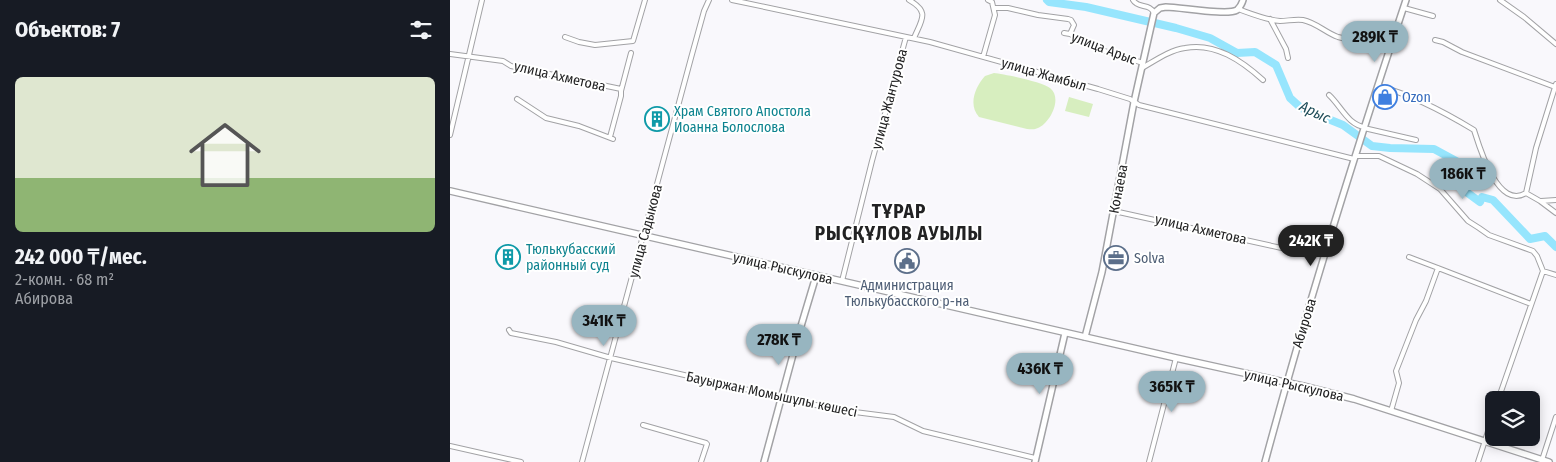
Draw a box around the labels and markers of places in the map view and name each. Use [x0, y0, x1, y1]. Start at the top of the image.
pin: 289K ₸ [1334, 20, 1416, 63]
shop icon: Ozon [1372, 84, 1398, 110]
place label: Ozon [1402, 89, 1431, 106]
place label: Храм Святого Апостола Иоанна Болослова [674, 103, 811, 136]
building icon: Храм Святого Апостола Иоанна Болослова [644, 106, 670, 132]
pin: 186K ₸ [1422, 158, 1504, 200]
pin: 242K ₸ [1270, 224, 1352, 267]
place label: Тюлькубасский районный суд [526, 241, 616, 274]
building icon: Тюлькубасский районный суд [495, 244, 521, 270]
office icon: Solva [1103, 245, 1129, 271]
public building icon: Администрация Тюлькубасского р-на [894, 248, 920, 274]
place label: Solva [1134, 250, 1165, 267]
place label: Администрация Тюлькубасского р-на [845, 277, 969, 310]
pin: 341K ₸ [563, 304, 645, 347]
pin: 278K ₸ [738, 324, 820, 366]
pin: 436K ₸ [999, 352, 1081, 395]
pin: 365K ₸ [1131, 370, 1213, 413]

